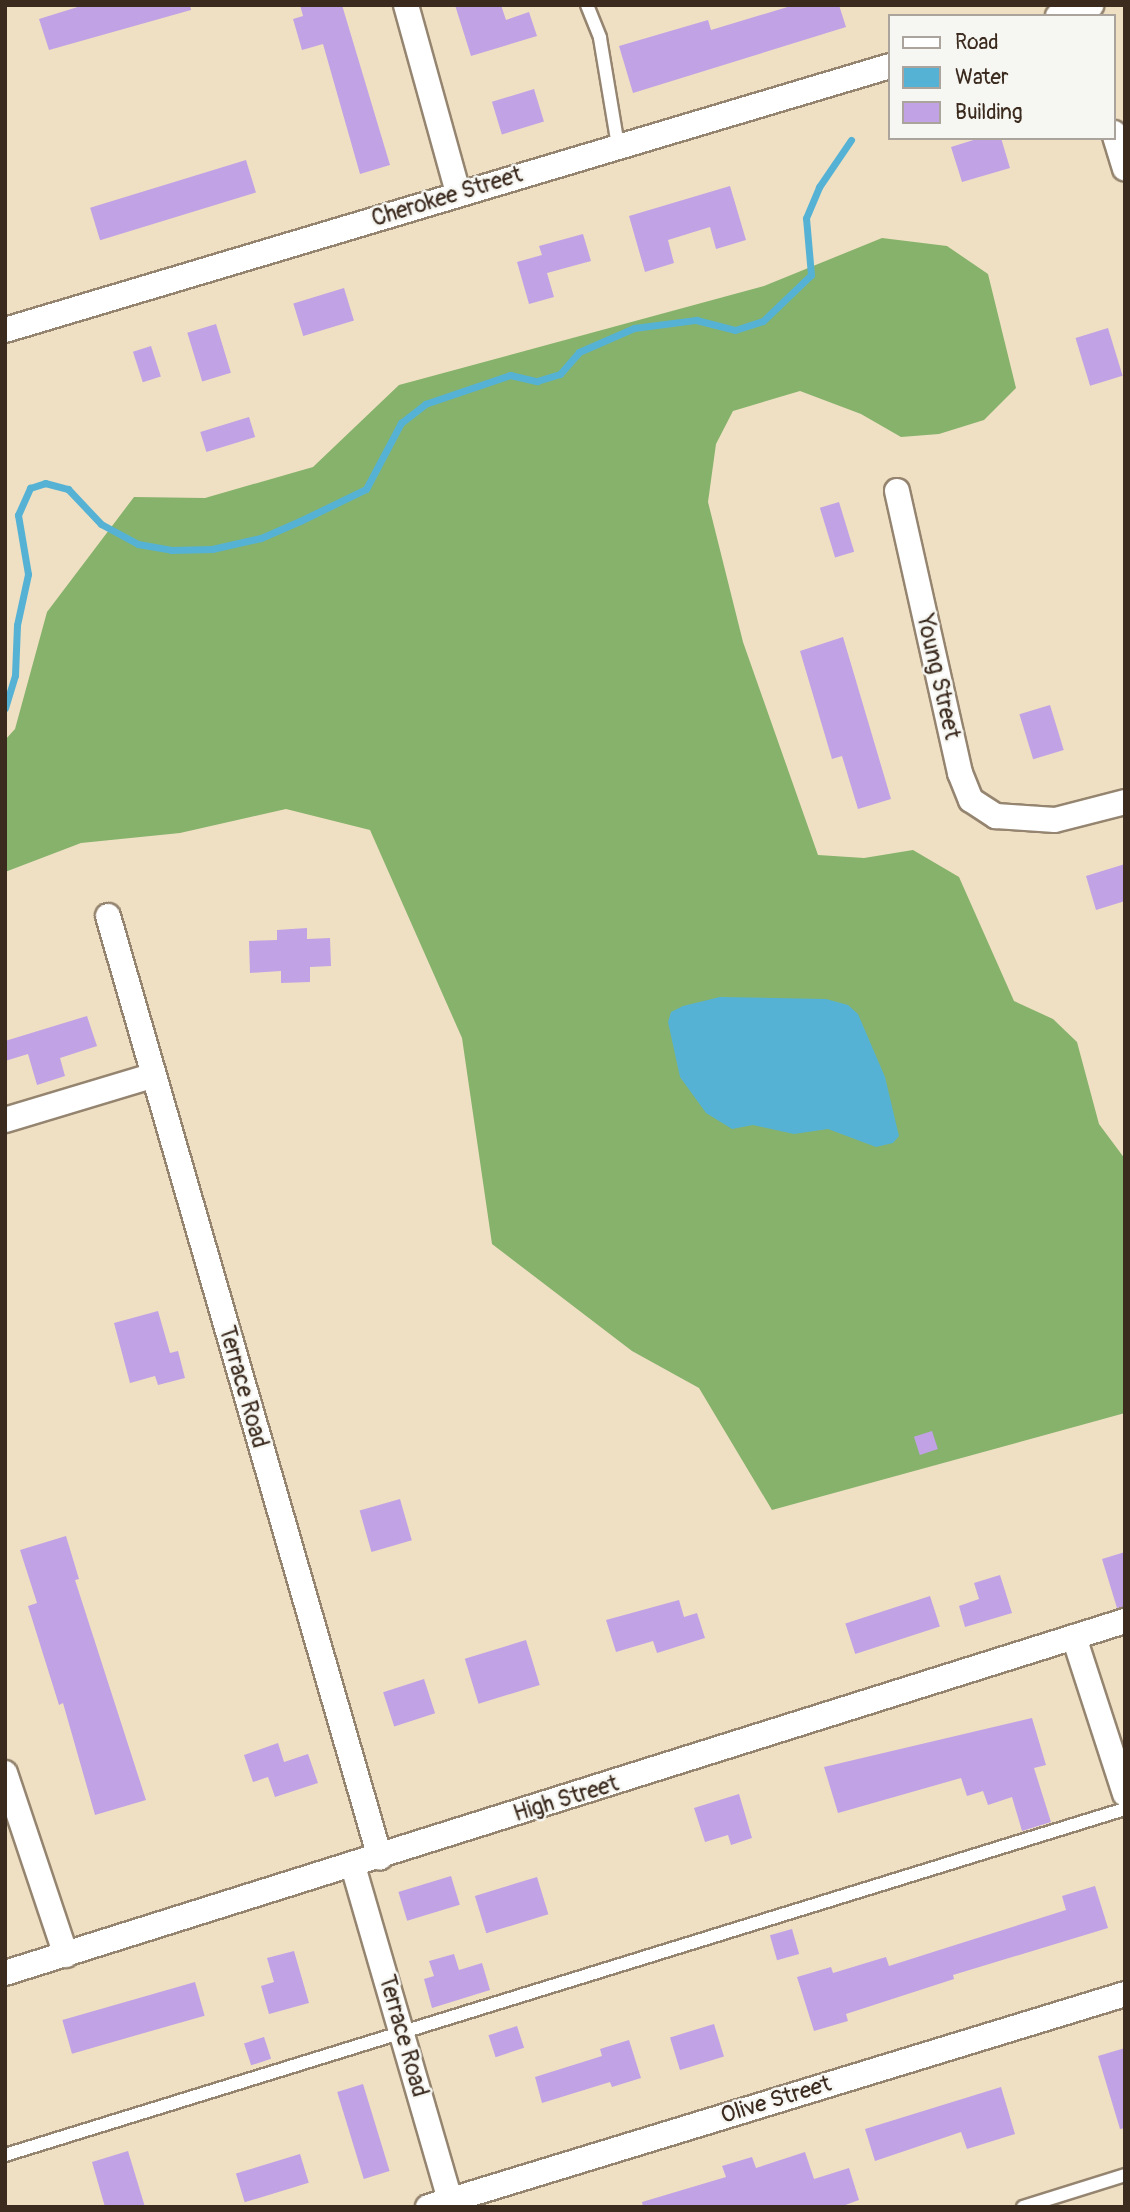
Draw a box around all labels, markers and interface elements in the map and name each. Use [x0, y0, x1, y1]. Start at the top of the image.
legend [888, 14, 1116, 140]
text: Road [955, 29, 999, 56]
text: Water [955, 64, 1008, 91]
text: Building [955, 99, 1022, 126]
street label: Cherokee Street [368, 161, 526, 233]
street label: Young Street [910, 612, 966, 742]
street label: Terrace Road [212, 1323, 274, 1451]
street label: High Street [510, 1770, 622, 1828]
street label: Terrace Road [372, 1972, 434, 2100]
street label: Olive Street [717, 2070, 835, 2130]

